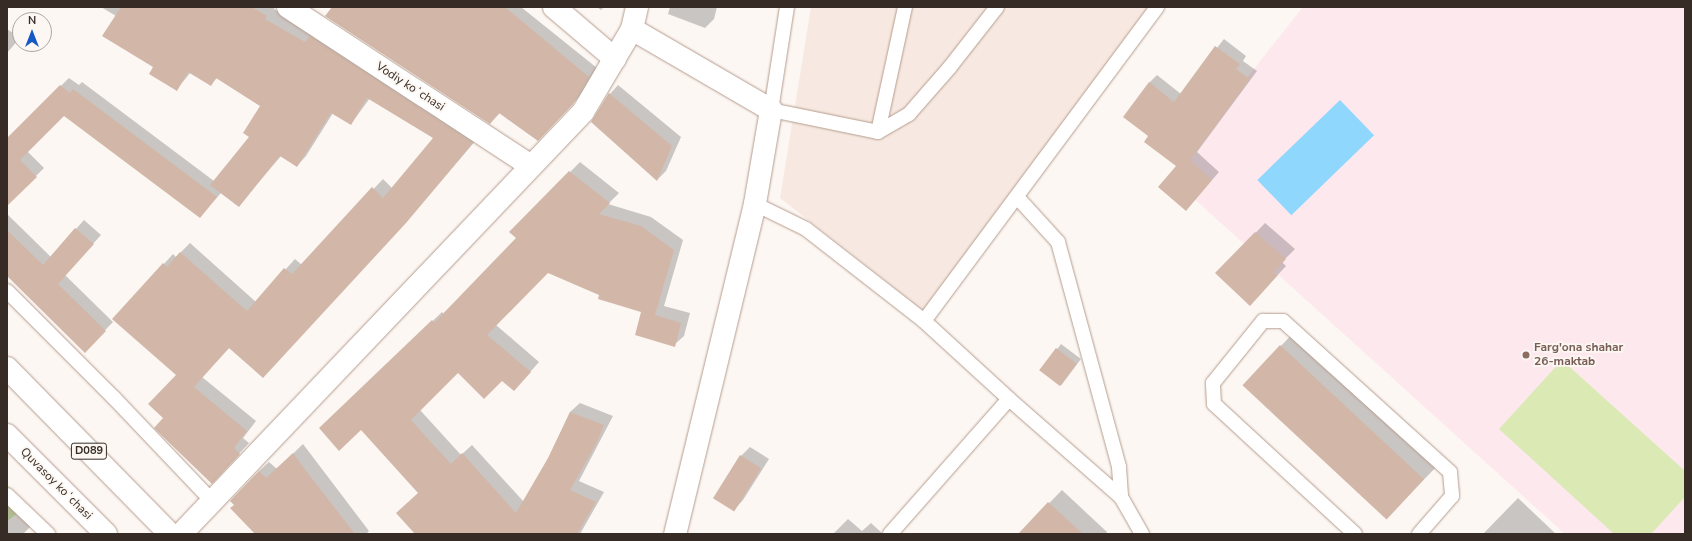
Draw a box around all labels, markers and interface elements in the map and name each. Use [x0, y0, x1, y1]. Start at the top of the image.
north arrow [12, 12, 52, 52]
text: N [28, 13, 36, 28]
street label: Vodiy koʻchasi [373, 59, 447, 115]
place label: Farg'ona shahar 26-maktab [1534, 341, 1623, 369]
marker: Farg'ona shahar 26-maktab [1521, 350, 1531, 360]
road number: D089 [70, 442, 108, 460]
street label: Quvasoy koʻchasi [17, 445, 95, 523]

